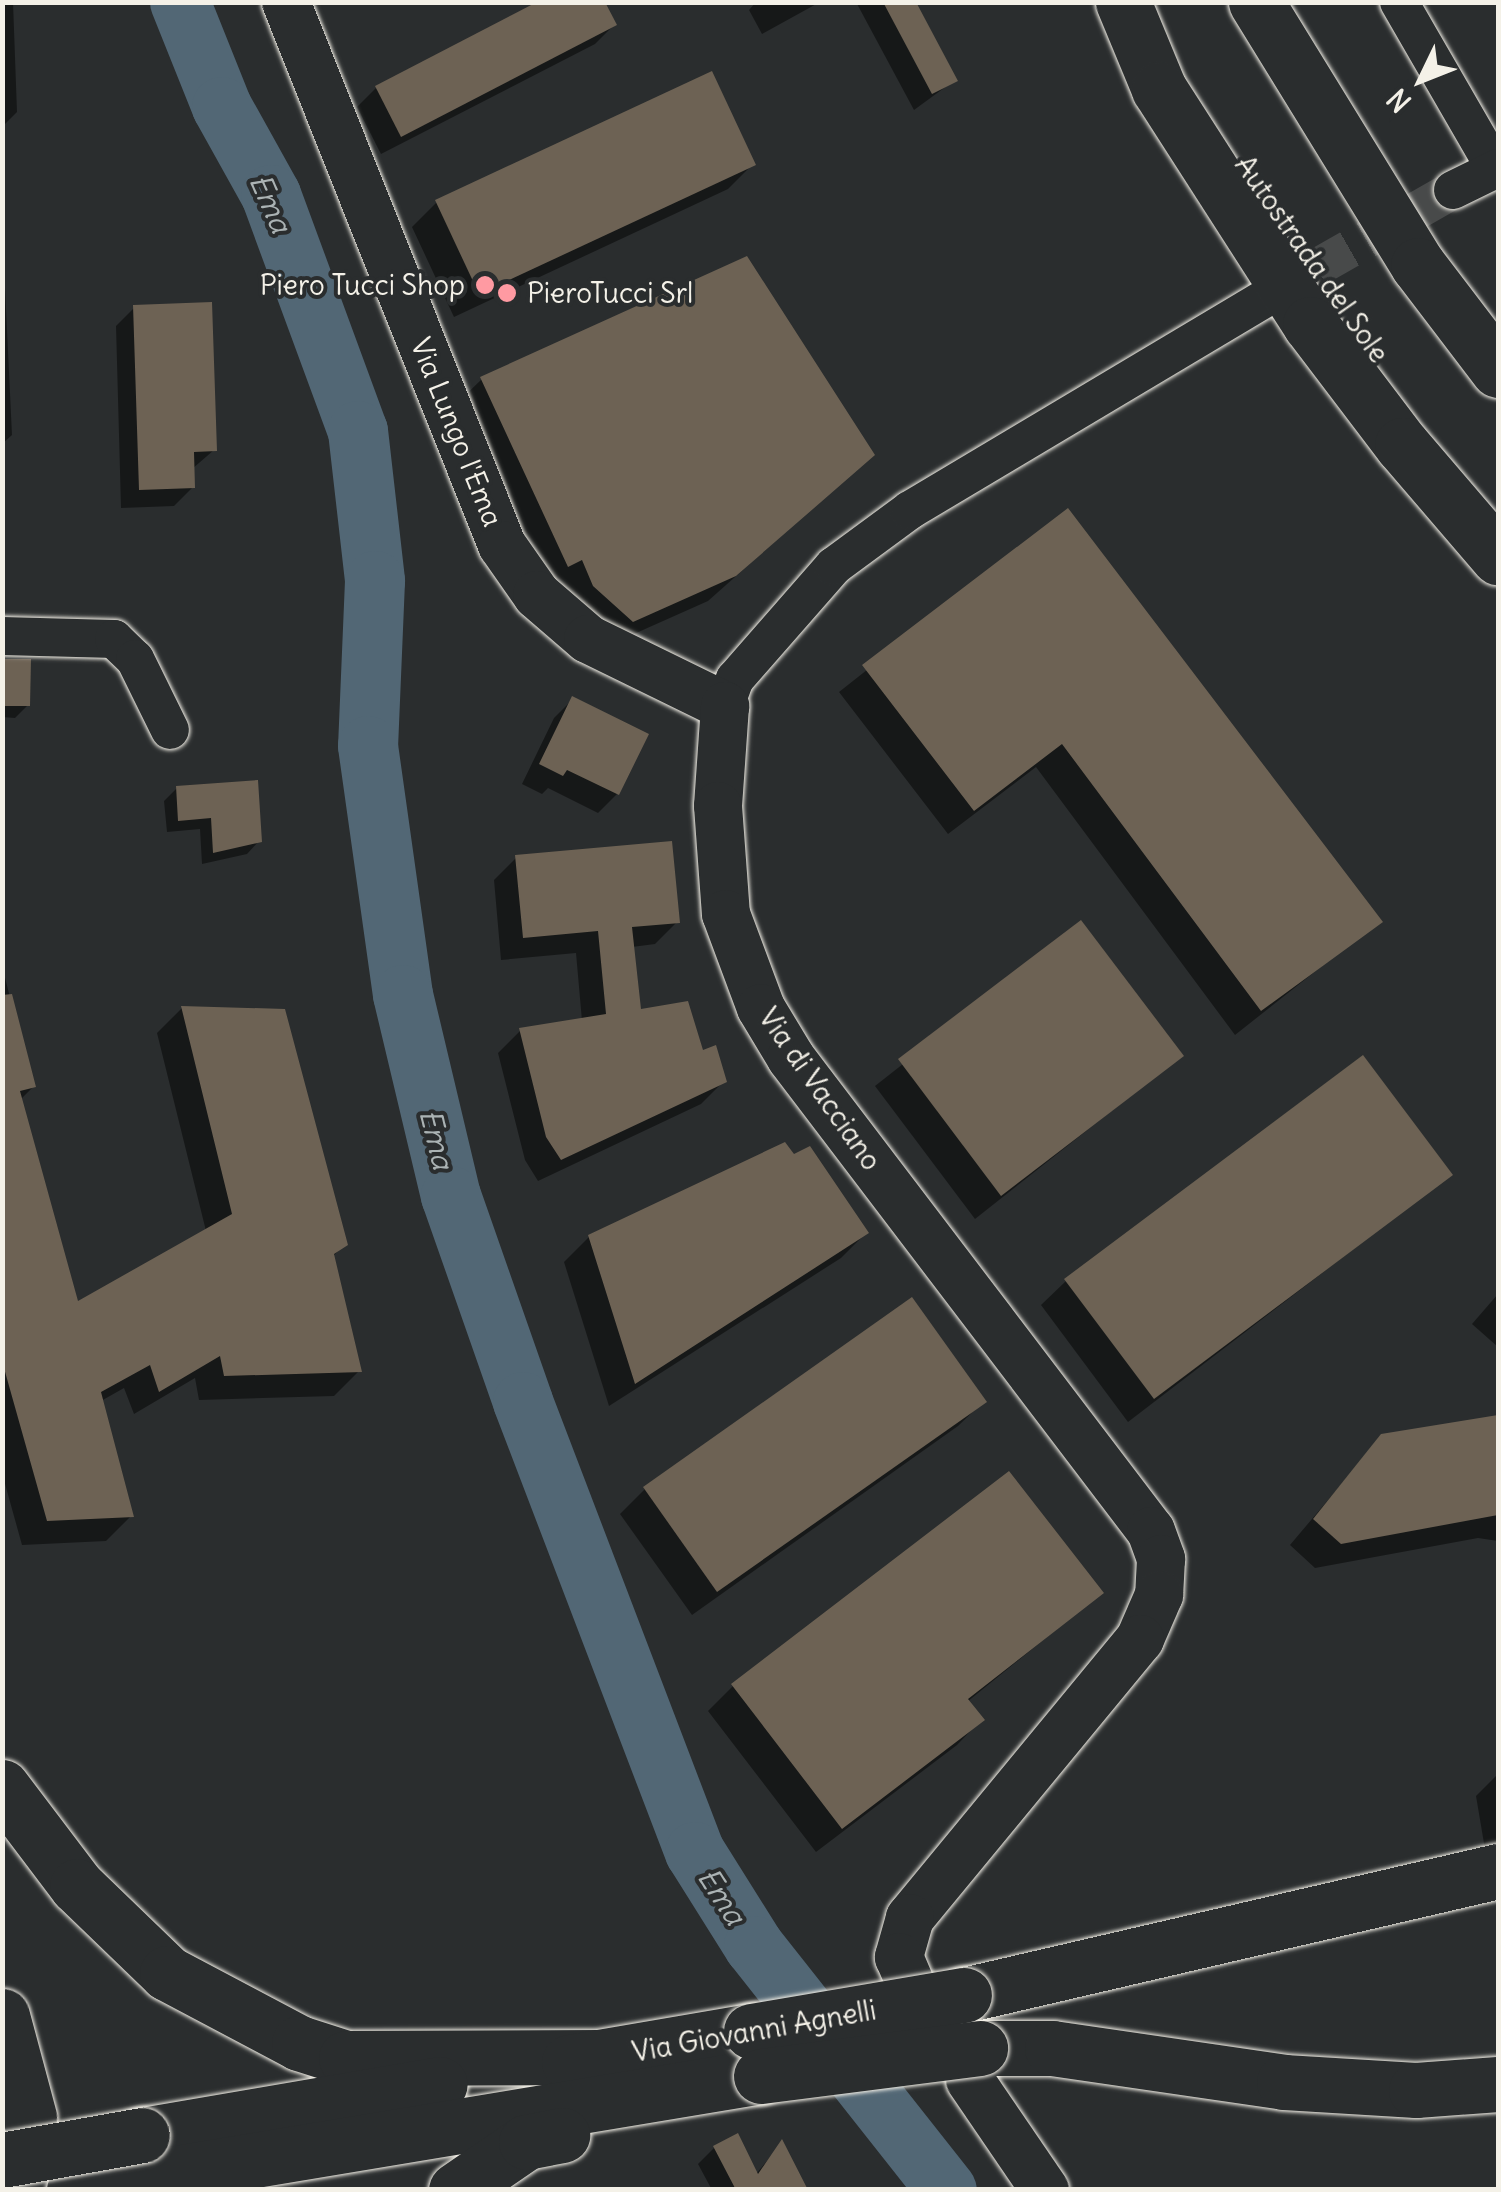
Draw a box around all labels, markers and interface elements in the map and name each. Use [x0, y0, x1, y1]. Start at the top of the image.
north arrow [1371, 30, 1471, 130]
text: N [1379, 81, 1419, 120]
street label: Autostrada del Sole [1228, 149, 1396, 369]
water label: Ema [242, 168, 300, 238]
place label: Piero Tucci Shop [260, 268, 465, 302]
marker: Piero Tucci Shop [474, 274, 496, 296]
place label: PieroTucci Srl [527, 276, 693, 310]
marker: PieroTucci Srl [496, 282, 518, 304]
street label: Via Lungo l'Ema [404, 333, 510, 531]
street label: Via di Vacciano [752, 1001, 888, 1177]
water label: Ema [412, 1105, 462, 1173]
water label: Ema [690, 1861, 754, 1931]
street label: Via Giovanni Agnelli [629, 1993, 879, 2069]

